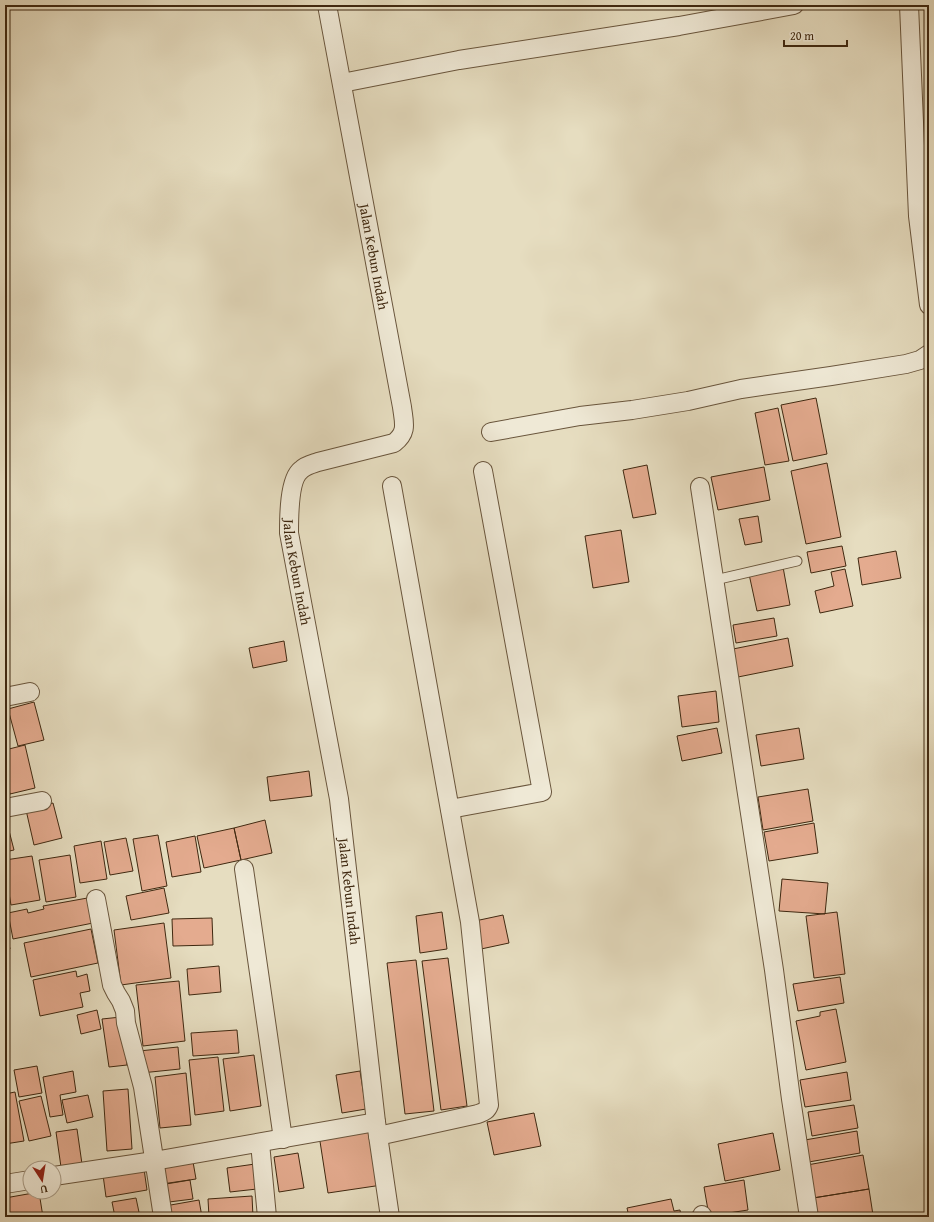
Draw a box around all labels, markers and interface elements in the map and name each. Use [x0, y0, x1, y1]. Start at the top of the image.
scale bar [784, 22, 847, 48]
text: 20 m [790, 27, 814, 44]
street label: Jalan Kebun Indah [354, 200, 394, 311]
street label: Jalan Kebun Indah [279, 517, 316, 627]
street label: Jalan Kebun Indah [333, 835, 366, 946]
north arrow [22, 1160, 62, 1200]
text: U [38, 1181, 49, 1198]

